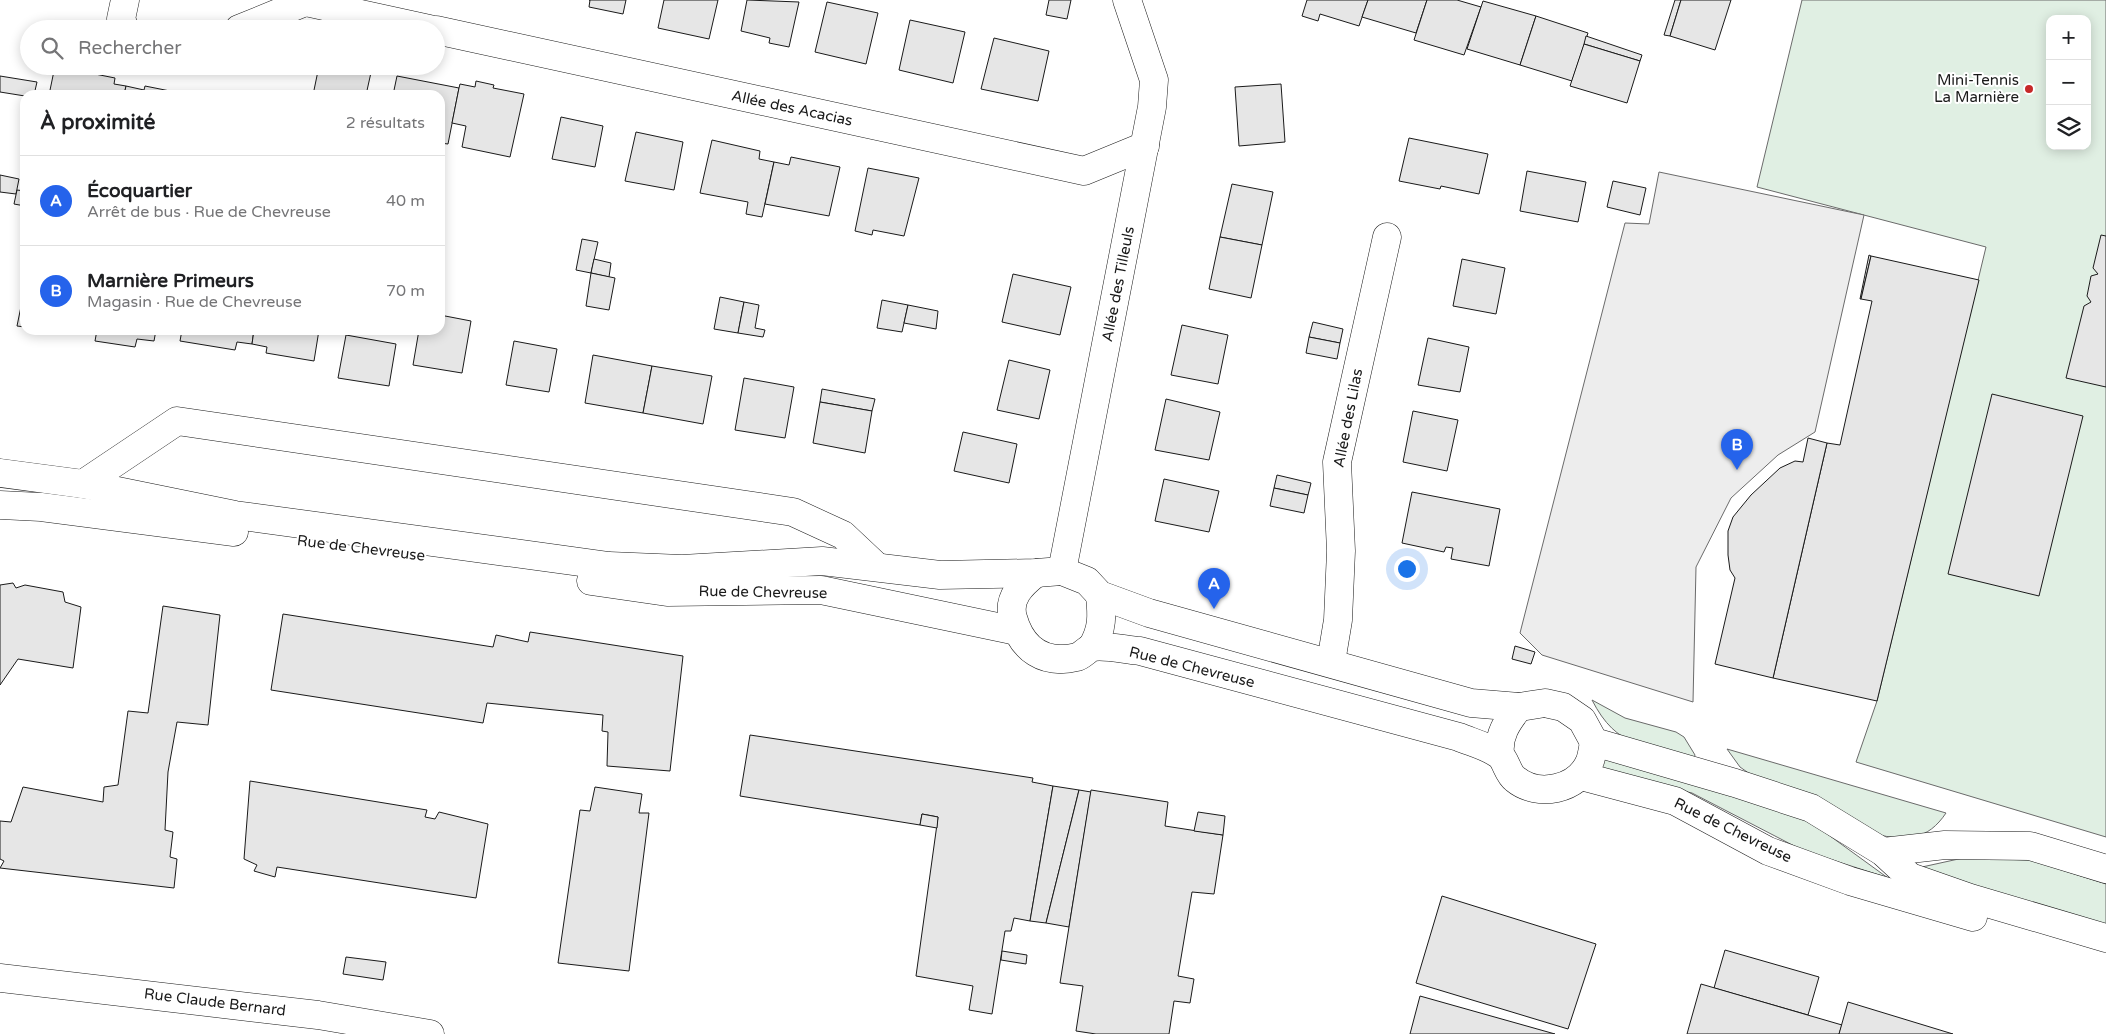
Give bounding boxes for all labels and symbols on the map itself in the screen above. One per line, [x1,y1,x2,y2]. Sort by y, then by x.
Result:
place label: Mini-Tennis La Marnière [1934,71,2019,106]
marker: Mini-Tennis La Marnière [2023,83,2035,95]
street label: Allée des Acacias [730,86,854,130]
street label: Allée des Tilleuls [1098,225,1138,343]
street label: Allée des Lilas [1330,367,1366,469]
pin: B [1721,429,1753,470]
street label: Rue de Chevreuse [296,531,426,565]
your location [1394,556,1420,582]
pin: A [1198,568,1230,609]
street label: Rue de Chevreuse [698,582,828,602]
street label: Rue de Chevreuse [1127,643,1257,691]
street label: Rue de Chevreuse [1671,794,1795,866]
street label: Rue Claude Bernard [143,984,287,1020]

